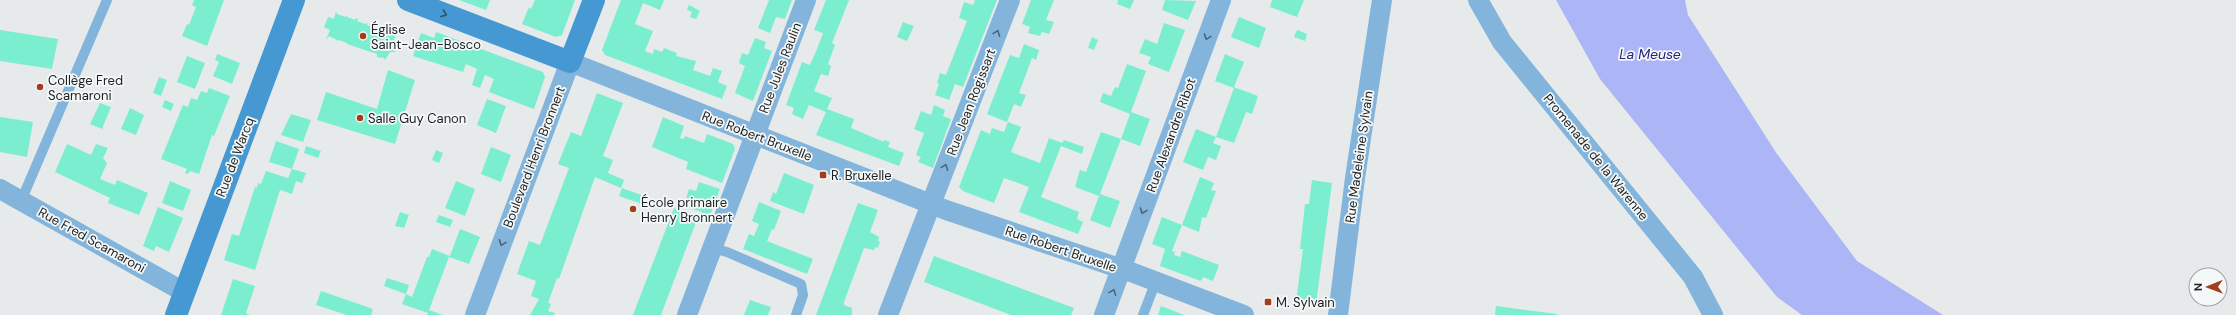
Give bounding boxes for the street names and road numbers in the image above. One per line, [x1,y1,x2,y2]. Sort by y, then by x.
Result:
street label: Rue Jules Raulin [755,20,805,116]
street label: Rue Jean Rogissart [943,46,999,158]
street label: Rue Alexandre Ribot [1142,75,1200,195]
street label: Boulevard Henri Bronnert [499,84,569,230]
street label: Rue Madeleine Sylvain [1341,90,1377,224]
street label: Promenade de la Warenne [1540,90,1652,224]
street label: Rue Robert Bruxelle [699,107,815,165]
street label: Rue de Warcq [212,115,258,199]
street label: Rue Fred Scamaroni [35,203,149,277]
street label: Rue Robert Bruxelle [1003,222,1119,276]

